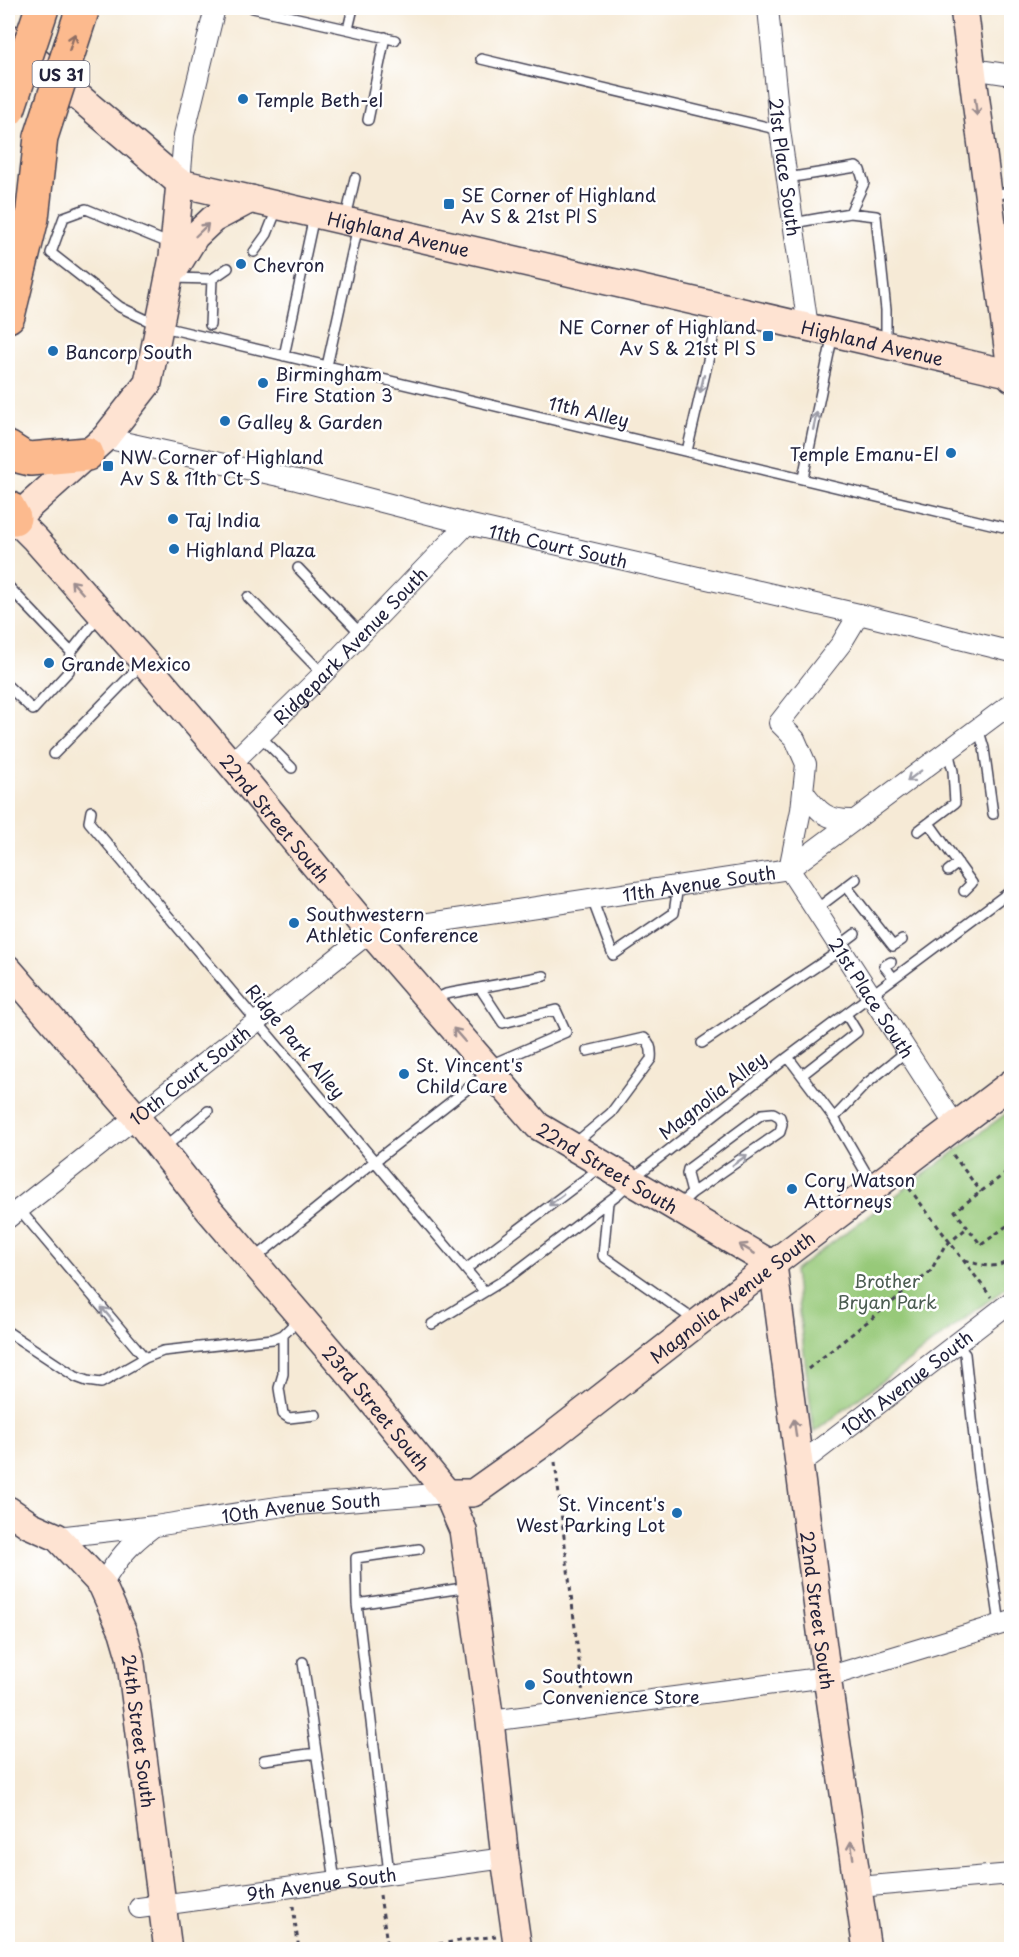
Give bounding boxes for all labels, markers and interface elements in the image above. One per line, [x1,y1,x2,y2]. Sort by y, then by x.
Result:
one-way arrow [67,33,78,52]
road number: US 31 [32,61,90,87]
place label: Temple Beth-el [255,86,383,113]
marker: Temple Beth-el [236,92,250,106]
street label: 21st Place South [763,97,808,238]
one-way arrow [971,97,982,117]
place label: SE Corner of Highland Av S & 21st Pl S [461,181,656,229]
marker: SE Corner of Highland Av S & 21st Pl S [442,197,456,211]
street label: Highland Avenue [325,204,473,263]
one-way arrow [194,222,209,237]
place label: Chevron [253,251,325,278]
marker: Chevron [234,257,248,271]
place label: NE Corner of Highland Av S & 21st Pl S [559,313,756,361]
street label: Highland Avenue [799,313,946,371]
marker: NE Corner of Highland Av S & 21st Pl S [761,329,775,343]
place label: Bancorp South [65,338,192,365]
marker: Bancorp South [46,344,60,358]
place label: Birmingham Fire Station 3 [275,360,393,408]
one-way arrow [696,374,707,393]
marker: Birmingham Fire Station 3 [256,376,270,390]
street label: 11th Alley [546,389,632,433]
place label: Galley & Garden [237,408,383,435]
one-way arrow [810,412,821,431]
marker: Galley & Garden [218,414,232,428]
place label: Temple Emanu-El [790,440,939,467]
place label: NW Corner of Highland Av S & 11th Ct S [120,443,324,491]
marker: Temple Emanu-El [944,446,958,460]
marker: NW Corner of Highland Av S & 11th Ct S [101,459,115,473]
place label: Taj India [185,506,261,533]
marker: Taj India [166,512,180,526]
street label: 11th Court South [486,516,631,574]
place label: Highland Plaza [186,536,316,563]
marker: Highland Plaza [167,542,181,556]
street label: Ridgepark Avenue South [266,560,433,730]
one-way arrow [70,580,84,595]
place label: Grande Mexico [61,650,191,677]
marker: Grande Mexico [42,656,56,670]
street label: 22nd Street South [214,748,337,888]
one-way arrow [906,769,922,782]
street label: 11th Avenue South [620,858,778,907]
place label: Southwestern Athletic Conference [306,900,479,948]
marker: Southwestern Athletic Conference [287,916,301,930]
street label: 21st Place South [823,932,921,1063]
street label: Ridge Park Alley [240,978,352,1104]
street label: 10th Court South [123,1018,256,1131]
one-way arrow [452,1028,466,1043]
street label: Magnolia Alley [653,1044,771,1146]
place label: St. Vincent's Child Care [416,1051,523,1099]
marker: St. Vincent's Child Care [397,1067,411,1081]
street label: 22nd Street South [532,1115,684,1220]
one-way arrow [731,1154,747,1166]
place label: Cory Watson Attorneys [804,1166,915,1214]
marker: Cory Watson Attorneys [785,1182,799,1196]
one-way arrow [549,1194,565,1207]
street label: Magnolia Avenue South [644,1224,820,1369]
one-way arrow [739,1243,756,1255]
park label: Brother Bryan Park [837,1267,937,1315]
one-way arrow [101,1306,114,1322]
street label: 10th Avenue South [835,1323,978,1442]
street label: 23rd Street South [317,1339,437,1476]
one-way arrow [790,1419,801,1438]
street label: 10th Avenue South [220,1485,381,1529]
place label: St. Vincent's West Parking Lot [516,1490,665,1538]
marker: St. Vincent's West Parking Lot [670,1506,684,1520]
street label: 22nd Street South [794,1529,842,1691]
street label: 24th Street South [116,1653,163,1809]
place label: Southtown Convenience Store [542,1662,699,1710]
marker: Southtown Convenience Store [523,1678,537,1692]
one-way arrow [847,1841,858,1860]
street label: 9th Avenue South [245,1860,398,1907]

